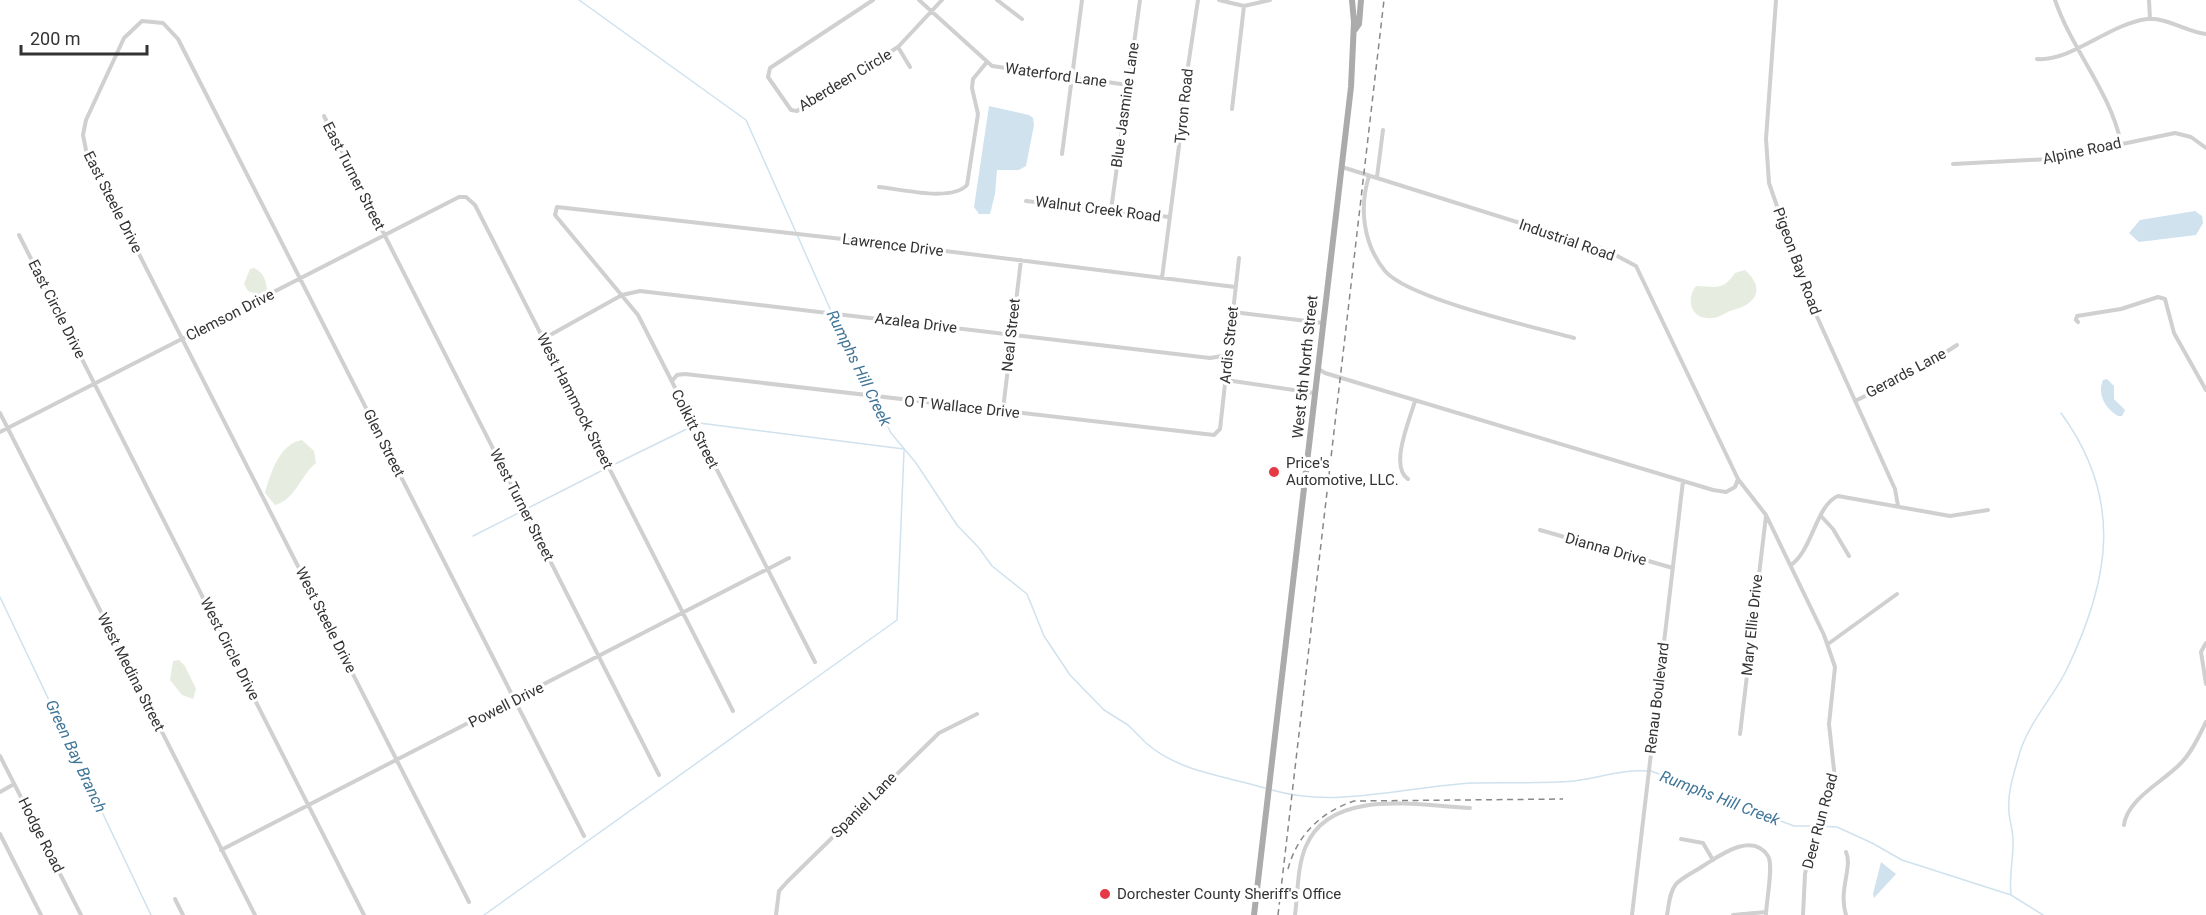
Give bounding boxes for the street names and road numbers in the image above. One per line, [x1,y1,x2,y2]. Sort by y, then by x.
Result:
street label: Blue Jasmine Lane [1107,41,1143,169]
street label: Aberdeen Circle [795,45,895,115]
street label: Waterford Lane [1004,59,1108,91]
street label: Tyron Road [1171,68,1197,144]
street label: East Turner Street [319,119,389,233]
street label: Alpine Road [2041,134,2123,168]
street label: East Steele Drive [80,148,146,256]
street label: Walnut Creek Road [1034,192,1162,226]
street label: Pigeon Bay Road [1769,205,1825,317]
street label: Industrial Road [1517,215,1617,265]
street label: Lawrence Drive [841,230,945,260]
street label: East Circle Drive [24,257,90,361]
street label: Clemson Drive [183,285,277,345]
street label: West 5th North Street [1289,294,1321,439]
street label: Neal Street [998,297,1024,373]
street label: Ardis Street [1216,305,1242,385]
street label: Azalea Drive [874,309,958,337]
street label: West Hammock Street [533,330,617,472]
street label: Gerards Lane [1863,344,1949,402]
street label: Colkitt Street [667,386,723,472]
street label: O T Wallace Drive [903,392,1021,422]
street label: Glen Street [359,406,409,480]
street label: West Turner Street [486,446,558,564]
street label: Dianna Drive [1563,529,1649,569]
street label: West Steele Drive [292,564,360,676]
street label: Mary Ellie Drive [1738,573,1766,677]
street label: West Circle Drive [196,595,264,703]
street label: West Medina Street [93,610,169,734]
street label: Renau Boulevard [1641,641,1673,755]
street label: Powell Drive [465,678,547,732]
street label: Spaniel Lane [828,768,901,841]
street label: Deer Run Road [1799,771,1841,871]
street label: Hodge Road [14,794,68,876]

